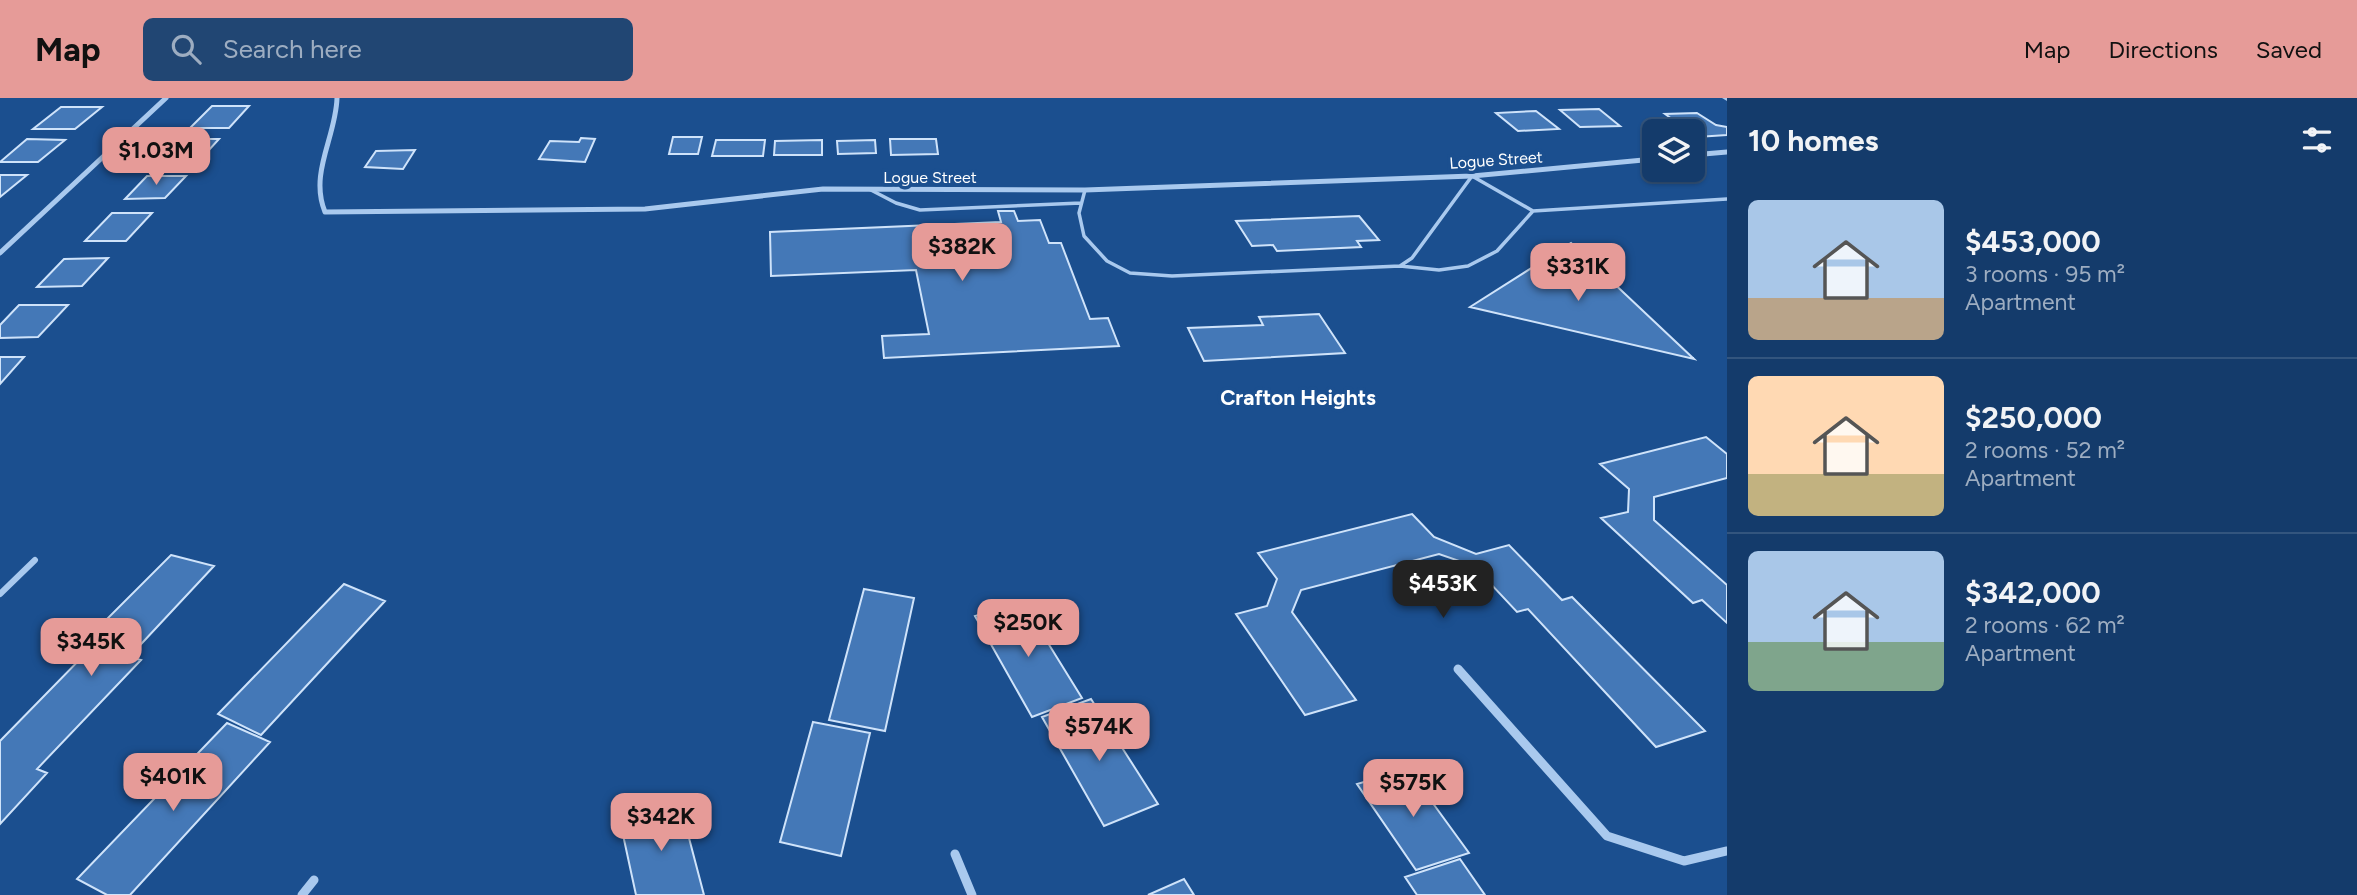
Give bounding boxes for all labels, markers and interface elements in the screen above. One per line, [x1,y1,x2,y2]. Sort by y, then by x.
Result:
search box [143,18,633,81]
text: Map [35,30,101,69]
icon: search [167,30,205,68]
text: Search here [223,33,362,65]
text: Map [2024,35,2070,64]
text: Directions [2108,35,2218,64]
text: Saved [2256,35,2322,64]
map controls [1642,119,1705,182]
button: layers [1642,119,1705,182]
icon: filters [2298,121,2336,159]
text: 10 homes [1748,122,1879,159]
pin: $1.03M [99,127,213,187]
text: $1.03M [118,136,194,164]
street label: Logue Street [1449,147,1543,173]
street label: Logue Street [883,168,977,187]
pin: $382K [913,223,1011,283]
text: $453,000 [1965,223,2101,260]
icon: home [1804,228,1888,312]
text: $382K [928,232,996,260]
pin: $331K [1529,244,1627,303]
text: $331K [1546,252,1610,280]
text: 3 rooms · 95 m² [1965,260,2125,288]
text: Apartment [1965,288,2076,316]
district label: Crafton Heights [1220,385,1376,410]
text: $250,000 [1965,399,2102,436]
icon: home [1804,404,1888,488]
text: 2 rooms · 52 m² [1965,436,2125,464]
text: Apartment [1965,464,2076,492]
pin: $453K [1394,560,1492,620]
text: $453K [1409,569,1477,597]
text: $342,000 [1965,574,2101,611]
icon: home [1804,579,1888,663]
pin: $250K [979,600,1077,659]
text: $250K [993,608,1063,636]
text: 2 rooms · 62 m² [1965,611,2125,639]
pin: $345K [42,618,140,678]
text: $345K [57,627,125,655]
text: Apartment [1965,639,2076,667]
pin: $574K [1050,704,1148,763]
text: $574K [1065,712,1133,740]
pin: $401K [124,754,222,813]
pin: $575K [1364,760,1462,819]
text: $401K [139,762,207,790]
text: $575K [1379,768,1447,796]
pin: $342K [612,794,710,853]
text: $342K [627,802,695,830]

